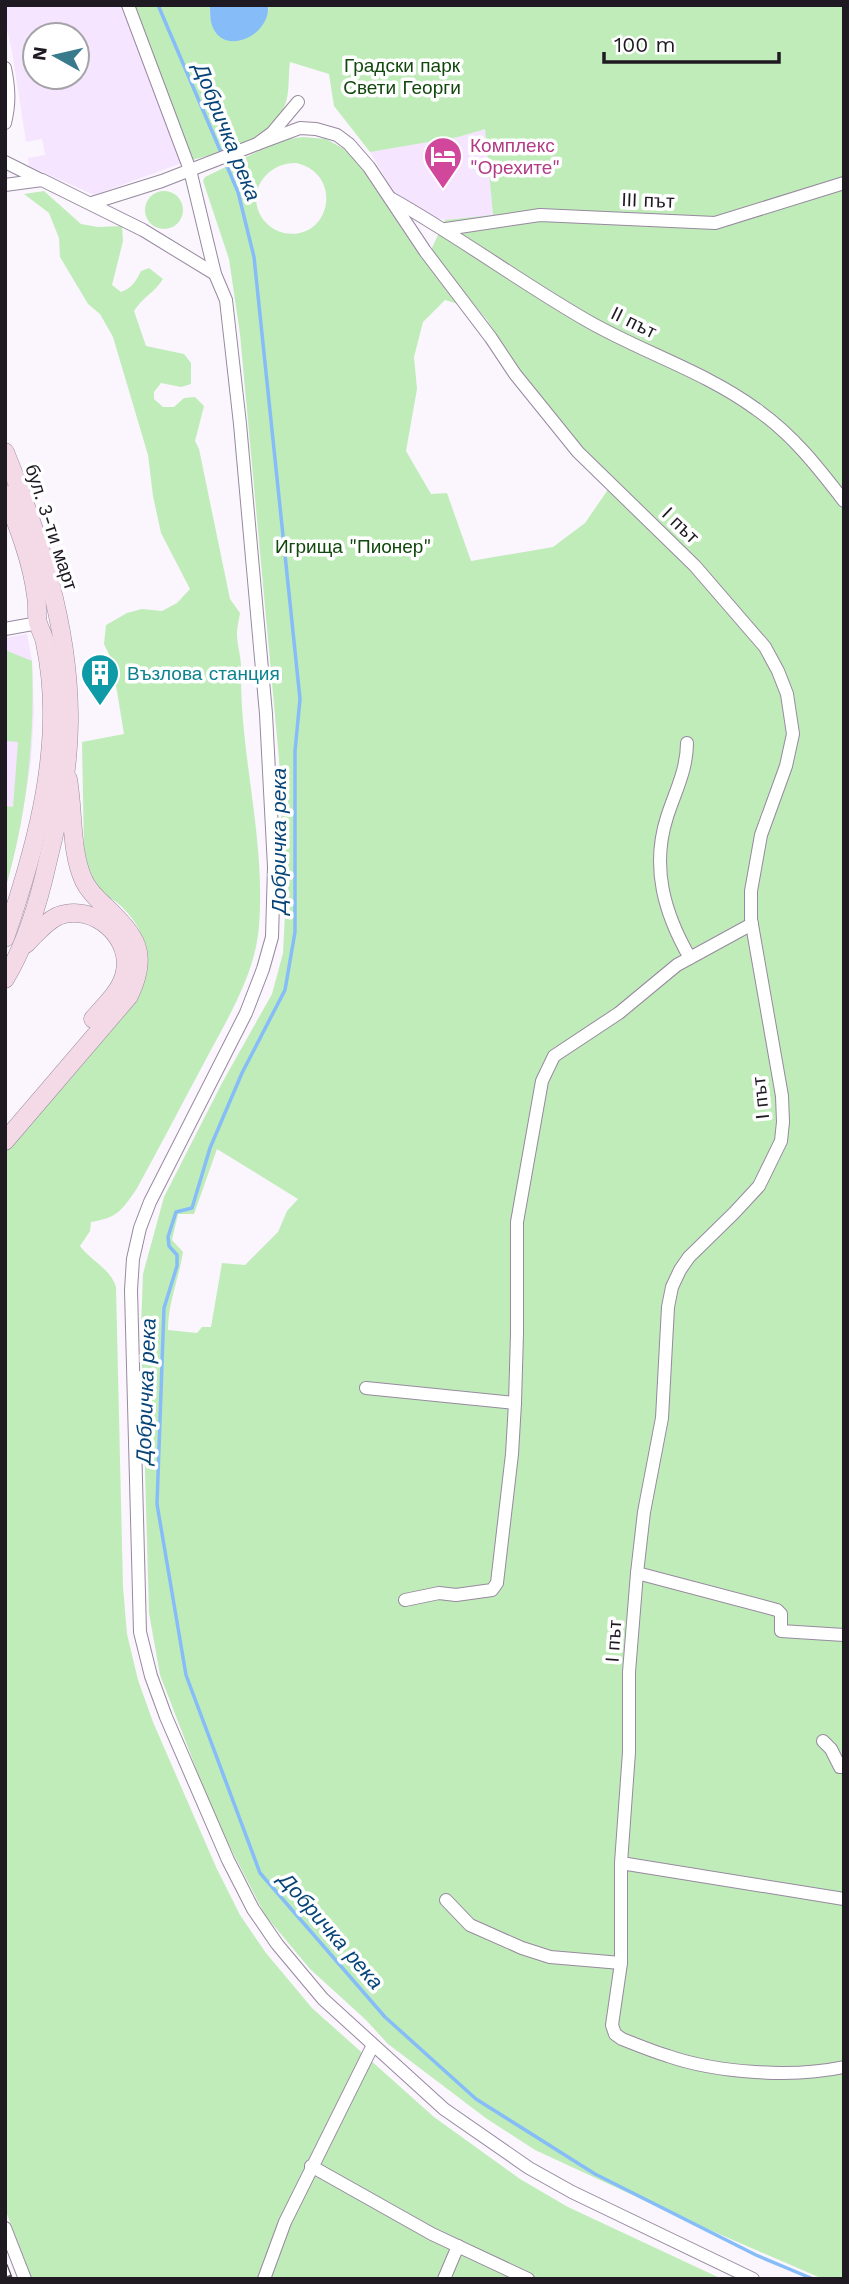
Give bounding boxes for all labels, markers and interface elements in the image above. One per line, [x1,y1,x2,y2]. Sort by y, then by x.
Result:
north arrow [21,21,91,91]
scale bar [604,21,779,65]
text: 100 m [614,32,676,57]
text: N [27,45,52,62]
park label: Градски парк Свети Георги [343,54,461,99]
water label: Добричка река [188,58,266,204]
place label: Комплекс "Орехите" [470,134,560,179]
hotel icon: Комплекс "Орехите" [422,135,464,190]
street label: ІІІ път [621,188,675,213]
street label: ІІ път [607,302,661,343]
street label: бул. 3-ти март [20,461,83,593]
street label: І път [657,502,704,549]
park label: Игрища "Пионер" [275,535,431,558]
building icon: Възлова станция [79,652,121,707]
place label: Възлова станция [127,662,280,685]
water label: Добричка река [266,768,291,916]
street label: І път [747,1075,774,1120]
water label: Добричка река [130,1318,161,1466]
street label: І път [601,1619,626,1663]
water label: Добричка река [273,1866,389,1994]

